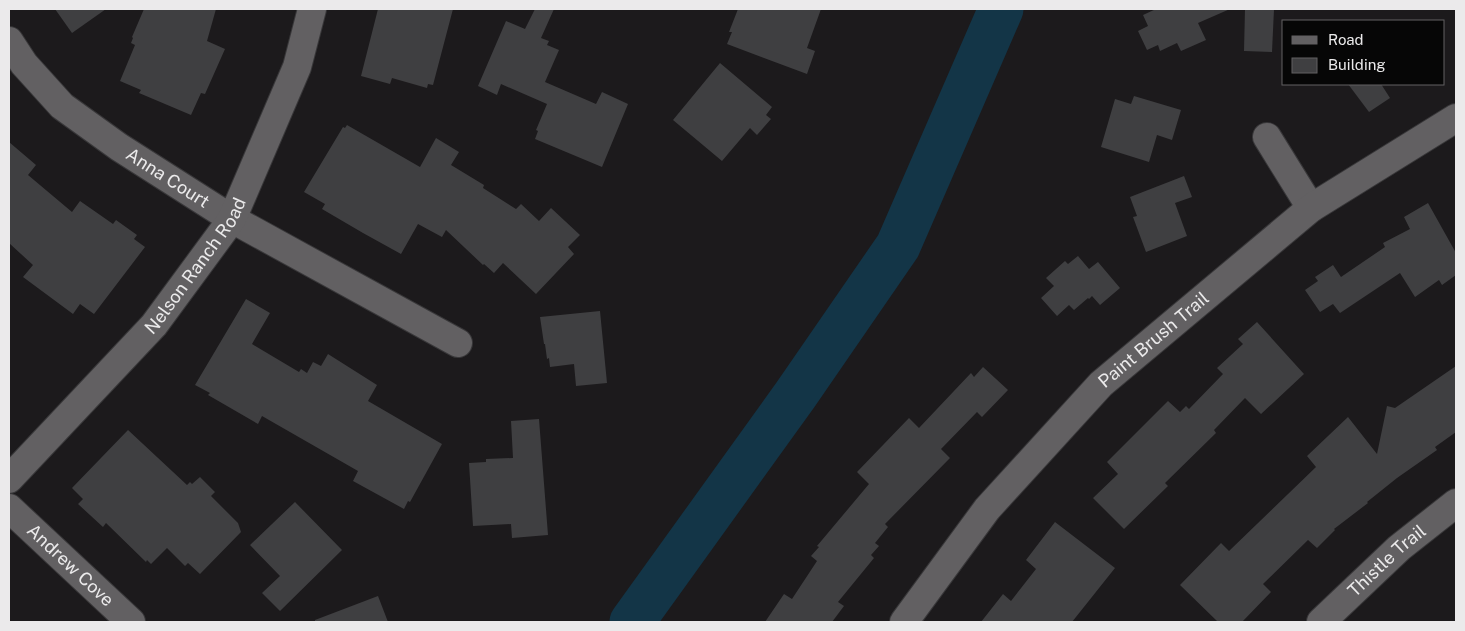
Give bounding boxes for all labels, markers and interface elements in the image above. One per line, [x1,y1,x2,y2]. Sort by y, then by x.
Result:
legend [1282,20,1445,85]
text: Road [1328,31,1364,48]
text: Building [1328,56,1386,73]
street label: Anna Court [122,143,214,212]
street label: Nelson Ranch Road [140,194,250,338]
street label: Paint Brush Trail [1094,287,1213,392]
street label: Andrew Cove [23,519,118,611]
street label: Thistle Trail [1343,520,1430,601]

